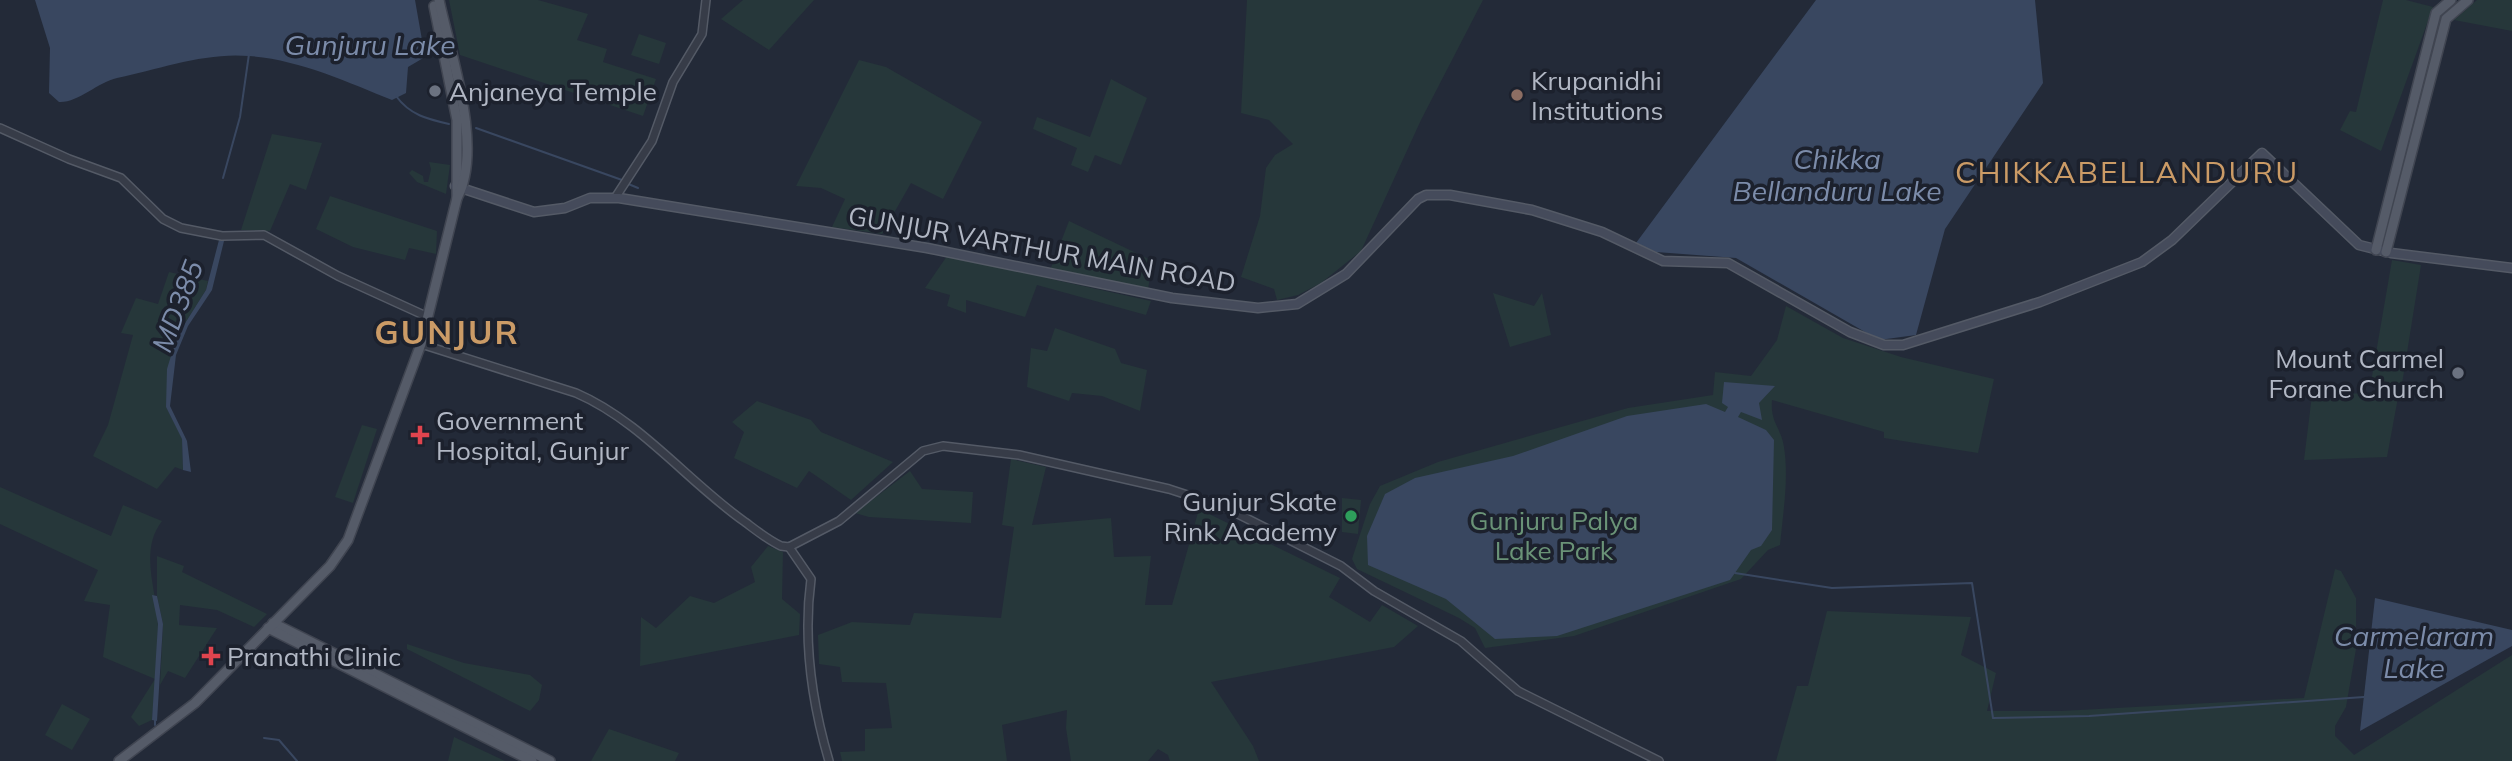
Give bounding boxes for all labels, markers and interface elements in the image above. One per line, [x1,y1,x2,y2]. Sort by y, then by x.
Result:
water label: Gunjuru Lake [285,27,455,62]
place label: Krupanidhi Institutions [1531,64,1663,127]
place label: Anjaneya Temple [449,75,657,108]
marker: Anjaneya Temple [427,83,443,99]
marker: Krupanidhi Institutions [1509,87,1525,103]
water label: Chikka Bellanduru Lake [1733,141,1941,208]
district label: CHIKKABELLANDURU [1955,153,2299,191]
street label: GUNJUR VARTHUR MAIN ROAD [846,199,1238,299]
water label: MD385 [144,255,210,357]
district label: GUNJUR [374,311,520,352]
place label: Mount Carmel Forane Church [2269,342,2444,405]
marker: Mount Carmel Forane Church [2450,365,2466,381]
place label: Government Hospital, Gunjur [436,404,629,467]
marker: Government Hospital, Gunjur [410,425,430,445]
place label: Gunjur Skate Rink Academy [1164,485,1337,548]
park label: Gunjuru Palya Lake Park [1470,504,1638,567]
marker: Gunjur Skate Rink Academy [1343,508,1359,524]
water label: Carmelaram Lake [2334,618,2494,685]
place label: Pranathi Clinic [227,640,401,673]
marker: Pranathi Clinic [201,646,221,666]

